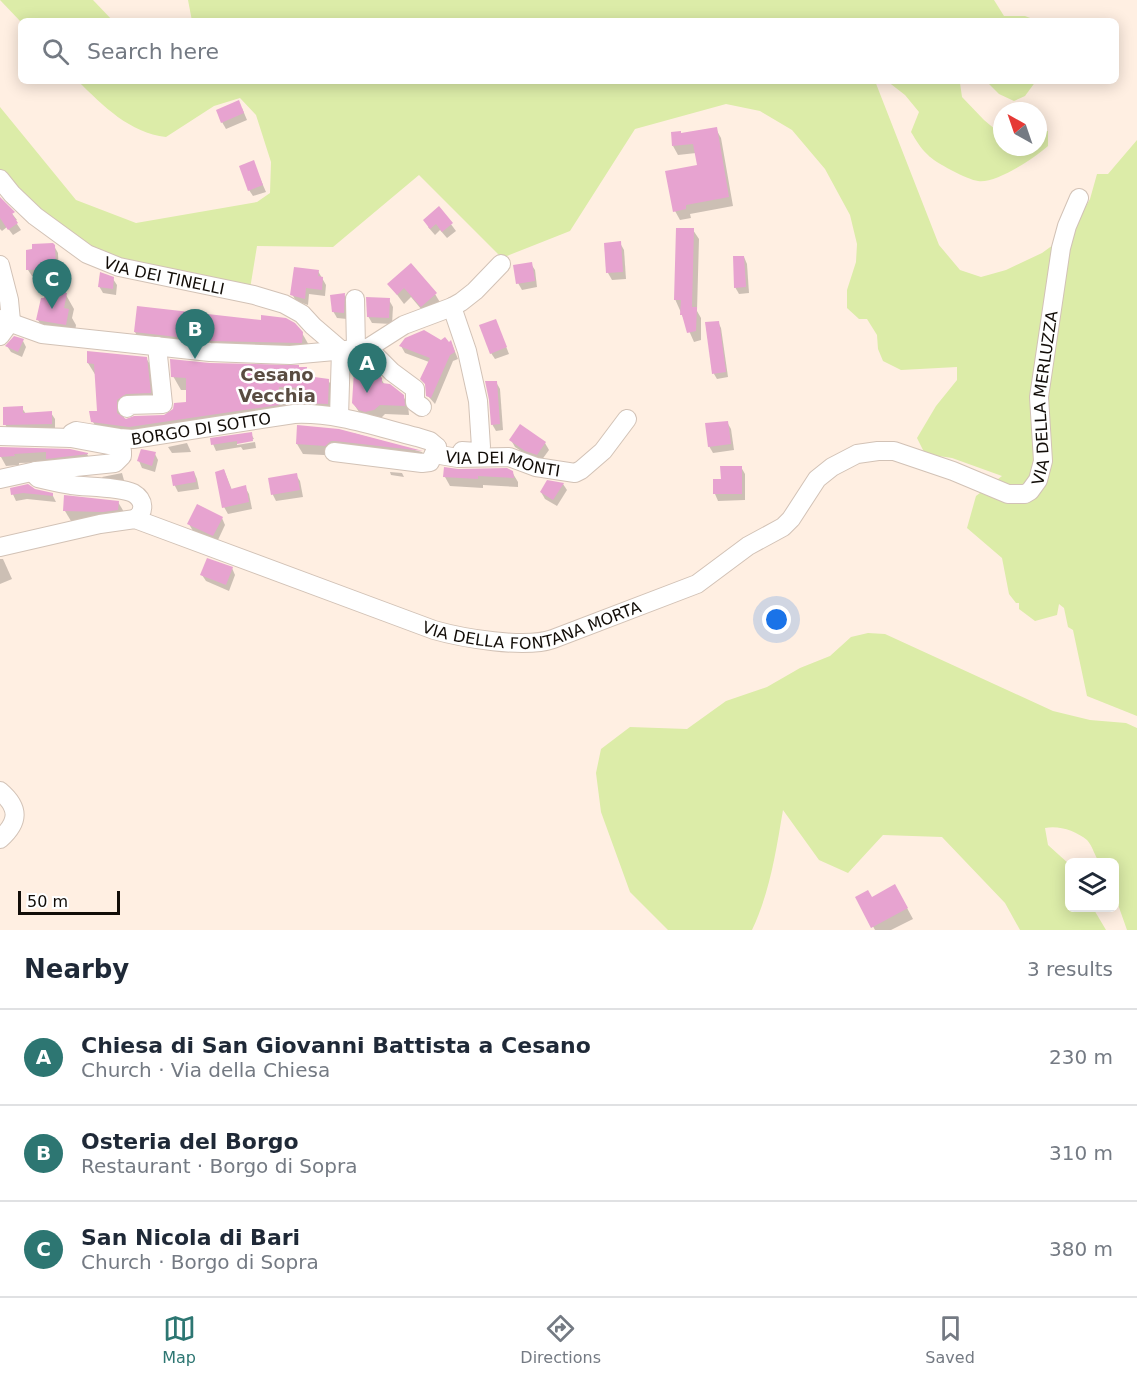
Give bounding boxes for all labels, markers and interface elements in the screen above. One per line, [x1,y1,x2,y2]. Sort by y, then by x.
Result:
search box [18,18,1119,84]
icon: search [39,35,72,68]
text: Search here [87,39,219,64]
north arrow [993,102,1047,156]
street label: VIA DEI TINELLI [101,252,226,298]
pin: C [32,260,72,309]
street label: VIA DELLA MERLUZZA [1028,309,1061,487]
pin: B [176,310,214,359]
pin: A [348,344,386,393]
district label: Cesano Vecchia [238,364,316,406]
street label: BORGO DI SOTTO [130,408,272,449]
street label: VIA DEI MONTI [444,447,561,480]
street label: VIA DELLA FONTANA MORTA [420,597,644,653]
your location [762,605,791,634]
map controls [1065,858,1119,912]
button: layers [1065,858,1119,912]
scale bar [18,888,120,916]
text: 50 m [27,892,68,911]
text: Nearby [24,954,129,984]
text: 3 results [1027,957,1113,981]
text: Chiesa di San Giovanni Battista a Cesano [81,1033,591,1058]
text: A [36,1045,51,1069]
text: 230 m [1049,1045,1113,1069]
text: Church · Via della Chiesa [81,1058,330,1082]
text: Osteria del Borgo [81,1129,299,1154]
text: B [36,1141,51,1165]
text: 310 m [1049,1141,1113,1165]
text: Restaurant · Borgo di Sopra [81,1154,357,1178]
text: San Nicola di Bari [81,1225,300,1250]
text: C [36,1237,51,1261]
text: 380 m [1049,1237,1113,1261]
text: Church · Borgo di Sopra [81,1250,319,1274]
tab: Map [162,1312,196,1367]
tab: Directions [520,1312,601,1367]
tab: Saved [925,1312,975,1367]

